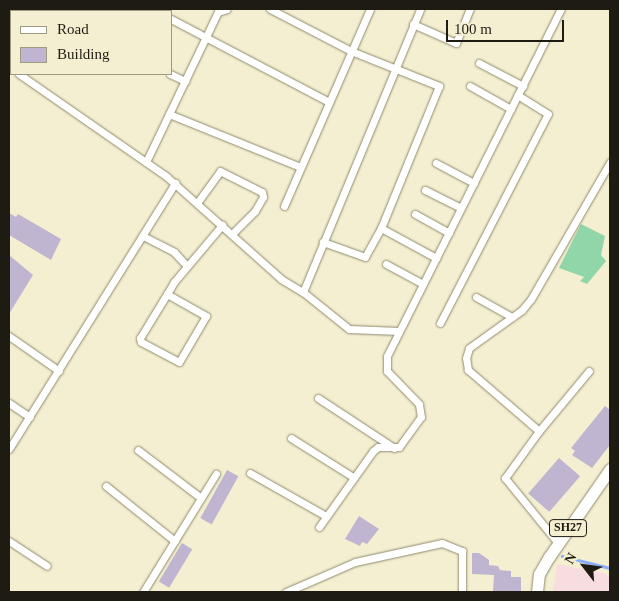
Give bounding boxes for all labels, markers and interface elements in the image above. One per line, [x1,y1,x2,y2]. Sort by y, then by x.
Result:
legend [10,10,172,75]
scale bar [449,10,566,42]
text: Road [57,21,89,37]
text: 100 m [454,21,492,37]
text: Building [57,46,110,62]
road number: SH27 [548,518,588,538]
north arrow [559,541,609,591]
text: N [562,550,580,566]

